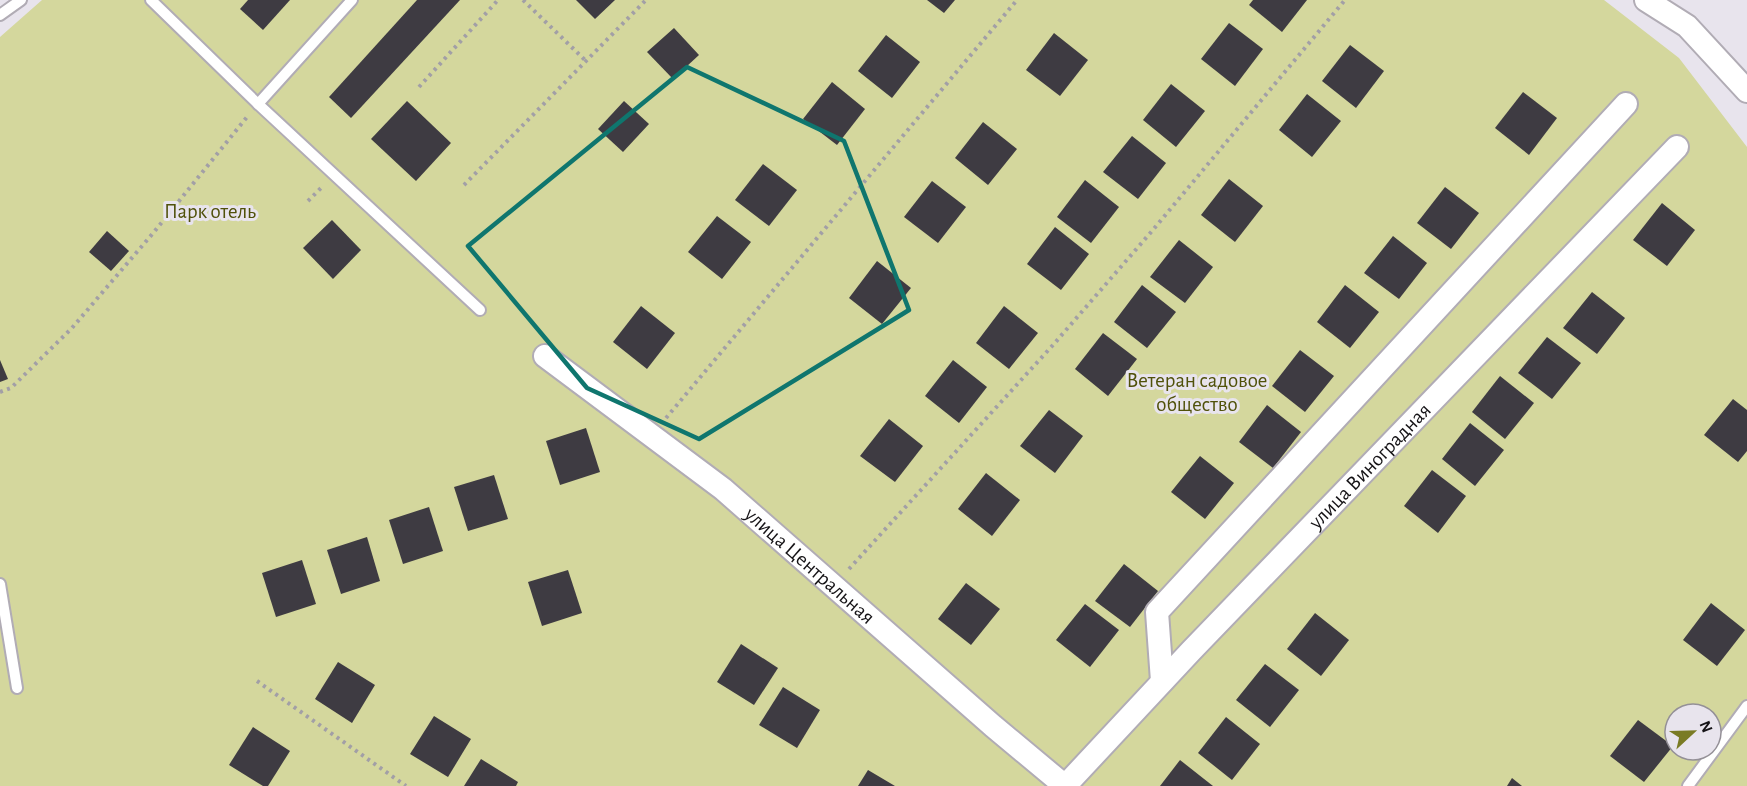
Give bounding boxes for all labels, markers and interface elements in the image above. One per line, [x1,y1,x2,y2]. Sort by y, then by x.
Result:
park label: Парк отель [164,201,256,222]
park label: Ветеран садовое общество [1127,370,1268,415]
street label: улица Виноградная [1304,399,1435,534]
street label: улица Центральная [740,503,879,628]
north arrow [1663,702,1723,762]
text: N [1696,719,1715,735]

